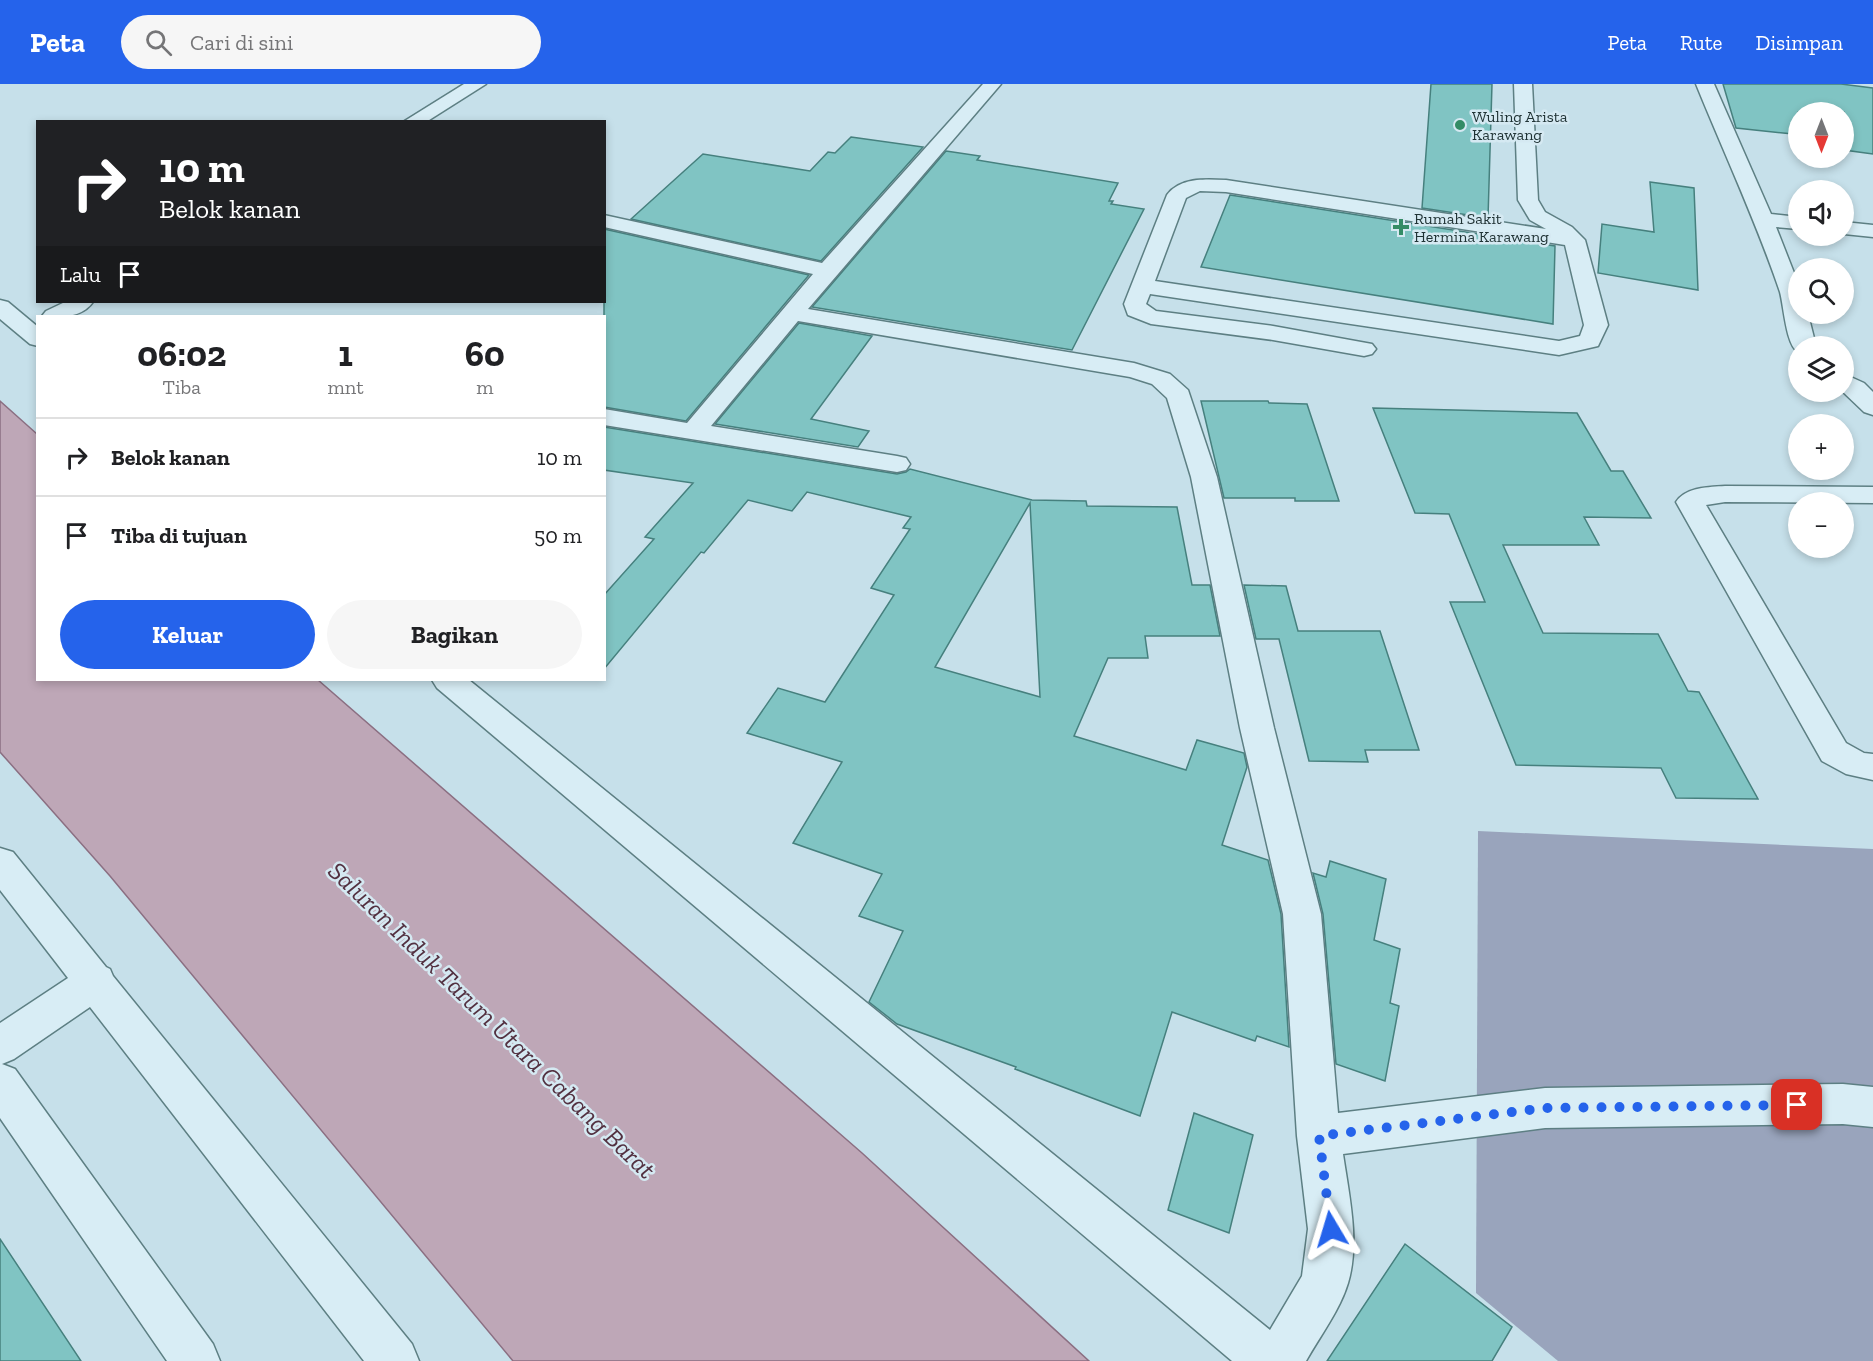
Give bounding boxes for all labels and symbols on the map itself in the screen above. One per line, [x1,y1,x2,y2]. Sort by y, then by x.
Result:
north arrow [1788,102,1854,168]
place label: Wuling Arista Karawang [1472,107,1568,144]
marker: Wuling Arista Karawang [1453,118,1467,132]
place label: Rumah Sakit Hermina Karawang [1414,209,1549,246]
marker: Rumah Sakit Hermina Karawang [1392,218,1410,236]
water label: Saluran Induk Tarum Utara Cabang Barat [322,855,662,1185]
pin [1771,1079,1822,1130]
position arrow [1299,1197,1363,1261]

